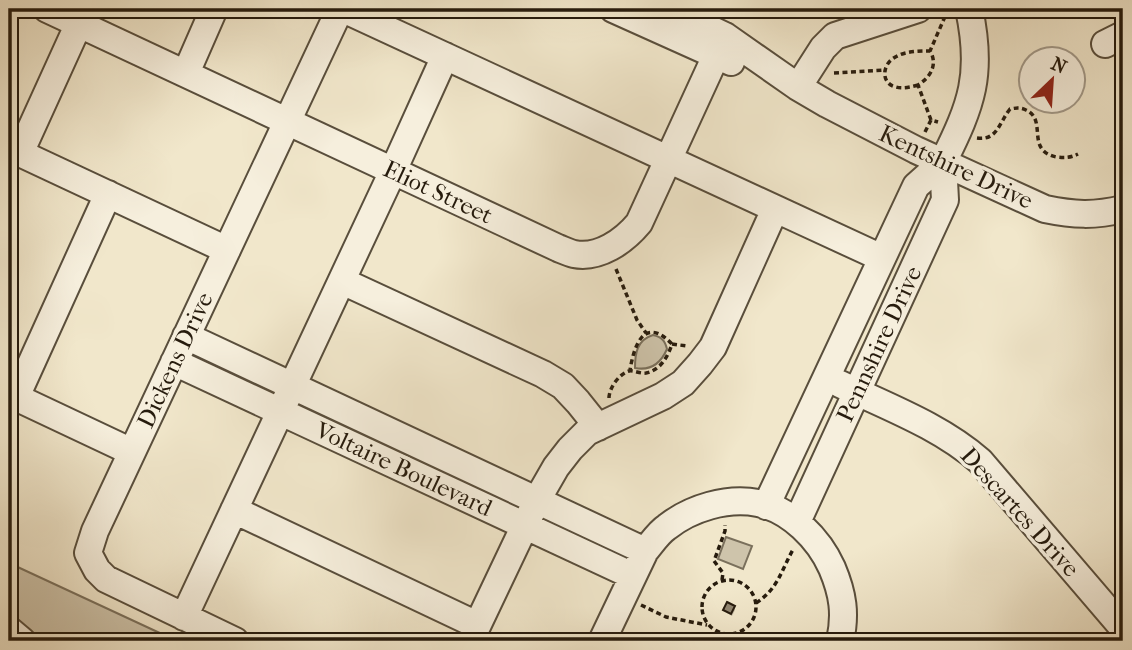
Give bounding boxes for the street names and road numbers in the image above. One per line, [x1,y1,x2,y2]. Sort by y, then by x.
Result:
street label: Kentshire Drive [875,119,1037,215]
street label: Eliot Street [379,155,497,230]
street label: Pennshire Drive [831,262,927,426]
street label: Dickens Drive [131,288,219,432]
street label: Voltaire Boulevard [310,415,498,523]
street label: Descartes Drive [955,442,1085,582]

